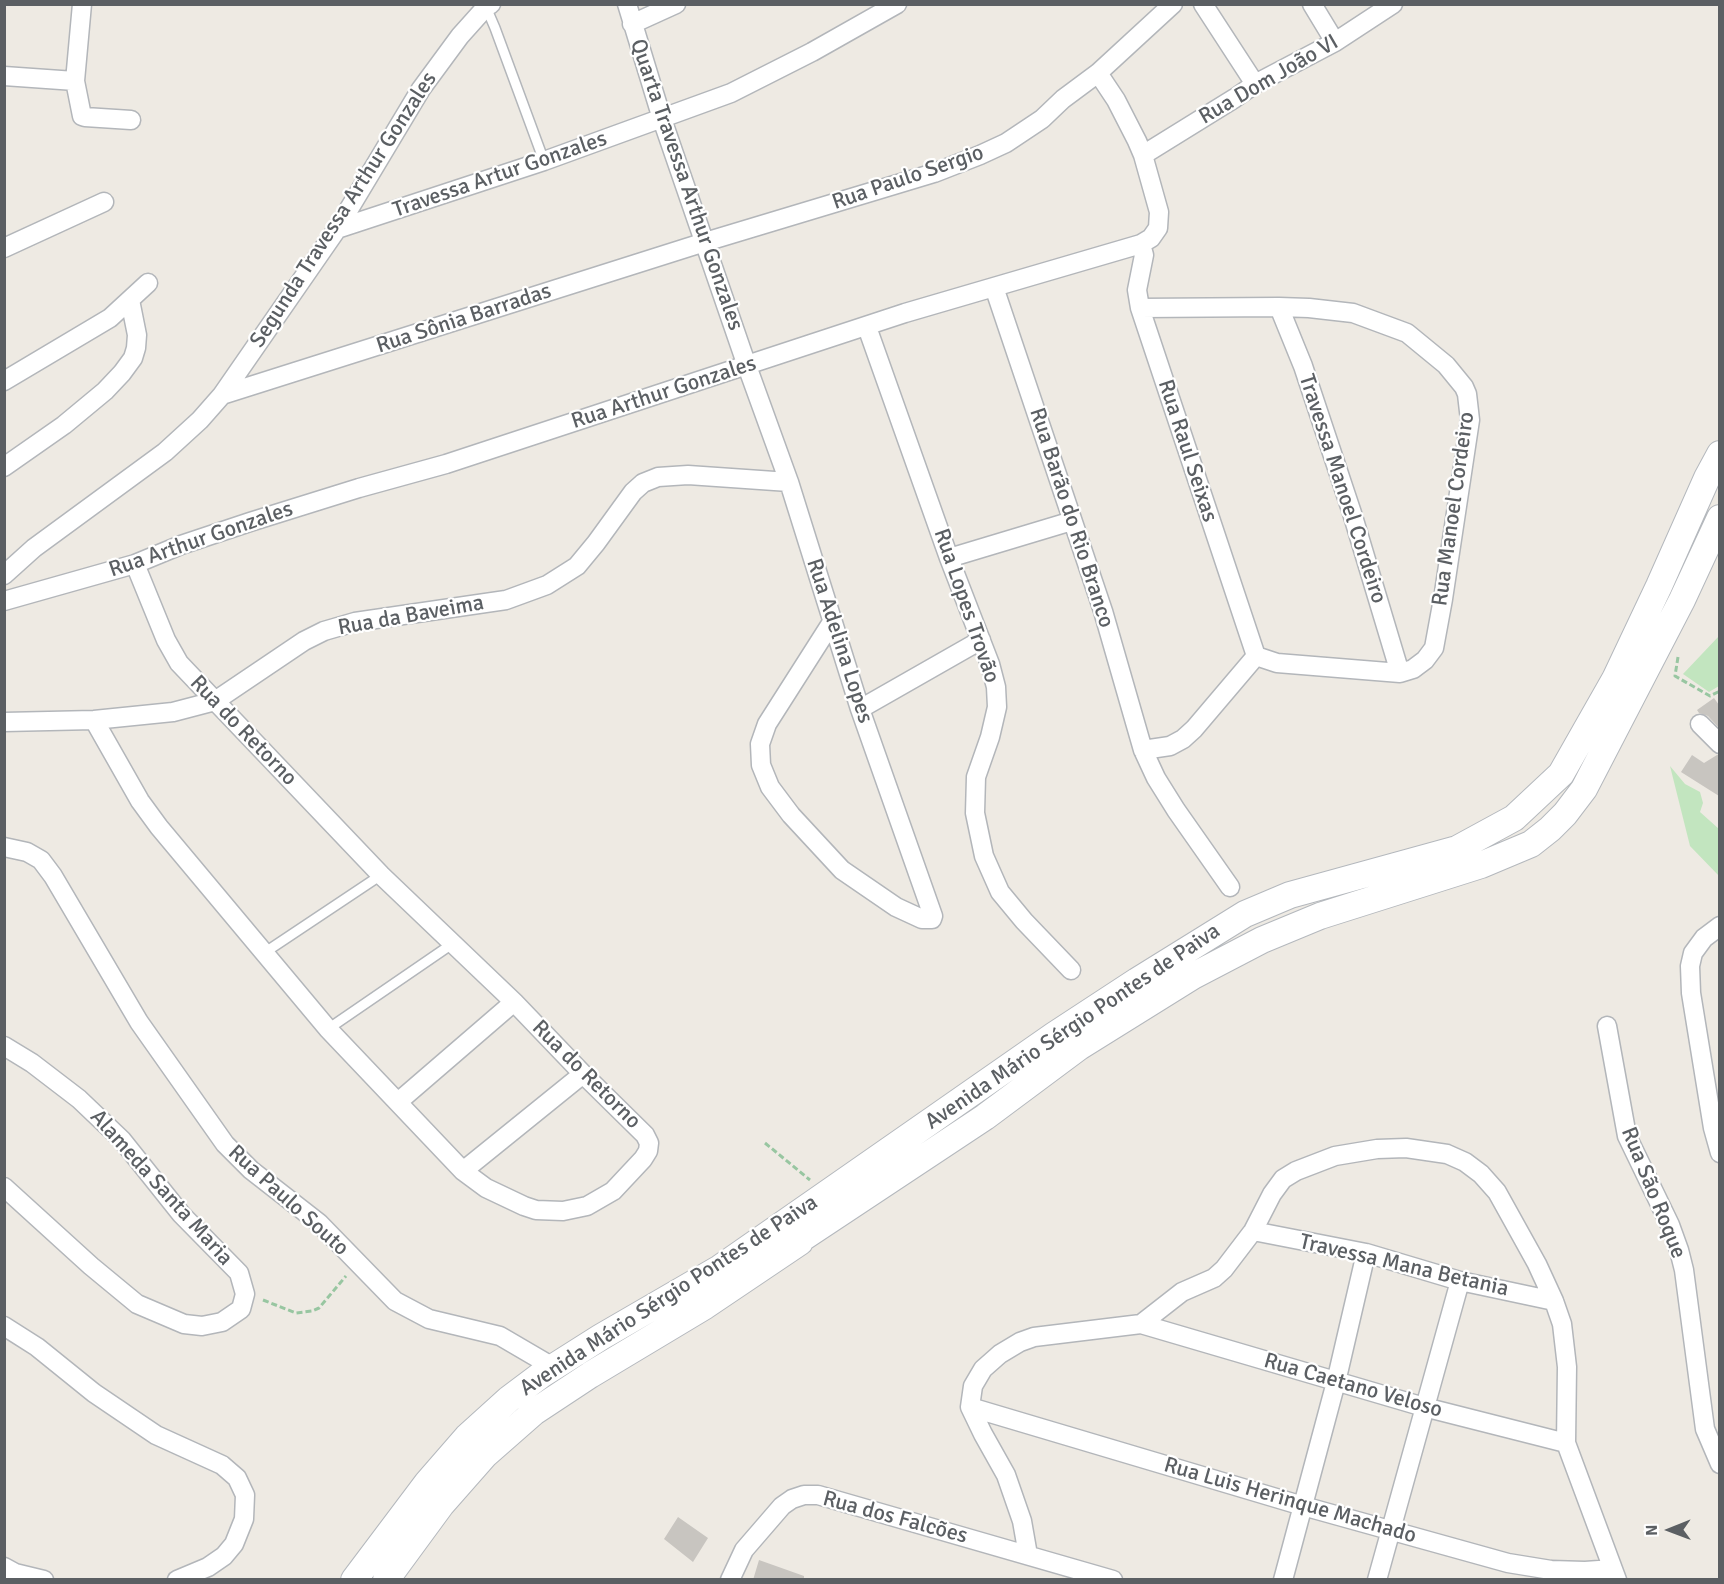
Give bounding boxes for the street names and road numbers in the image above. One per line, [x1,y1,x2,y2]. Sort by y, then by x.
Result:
street label: Rua Dom João VI [1195,29,1343,131]
street label: Quarta Travessa Arthur Gonzales [624,36,748,334]
street label: Segunda Travessa Arthur Gonzales [245,67,443,353]
street label: Travessa Artur Gonzales [390,126,610,224]
street label: Rua Paulo Sergio [829,140,987,216]
street label: Rua Sônia Barradas [373,278,555,360]
street label: Rua Arthur Gonzales [568,351,760,435]
street label: Travessa Manoel Cordeiro [1292,371,1392,607]
street label: Rua Raul Seixas [1152,376,1222,526]
street label: Rua Barão do Rio Branco [1023,405,1119,631]
street label: Rua Manoel Cordeiro [1427,410,1481,608]
street label: Rua Arthur Gonzales [106,496,296,584]
street label: Rua Lopes Trovão [927,525,1005,687]
street label: Rua Adelina Lopes [800,555,878,727]
street label: Rua da Baveima [336,590,486,642]
street label: Rua do Retorno [184,670,302,792]
street label: Avenida Mário Sérgio Pontes de Paiva [921,918,1225,1136]
street label: Rua do Retorno [526,1015,646,1135]
street label: Alameda Santa Maria [84,1105,238,1271]
street label: Rua São Roque [1615,1123,1691,1263]
street label: Rua Paulo Souto [222,1140,354,1262]
street label: Avenida Mário Sérgio Pontes de Paiva [515,1190,823,1402]
street label: Travessa Mana Betania [1297,1229,1511,1303]
street label: Rua Caetano Veloso [1261,1348,1445,1424]
street label: Rua Luis Herinque Machado [1161,1452,1419,1550]
street label: Rua dos Falcões [820,1486,970,1550]

